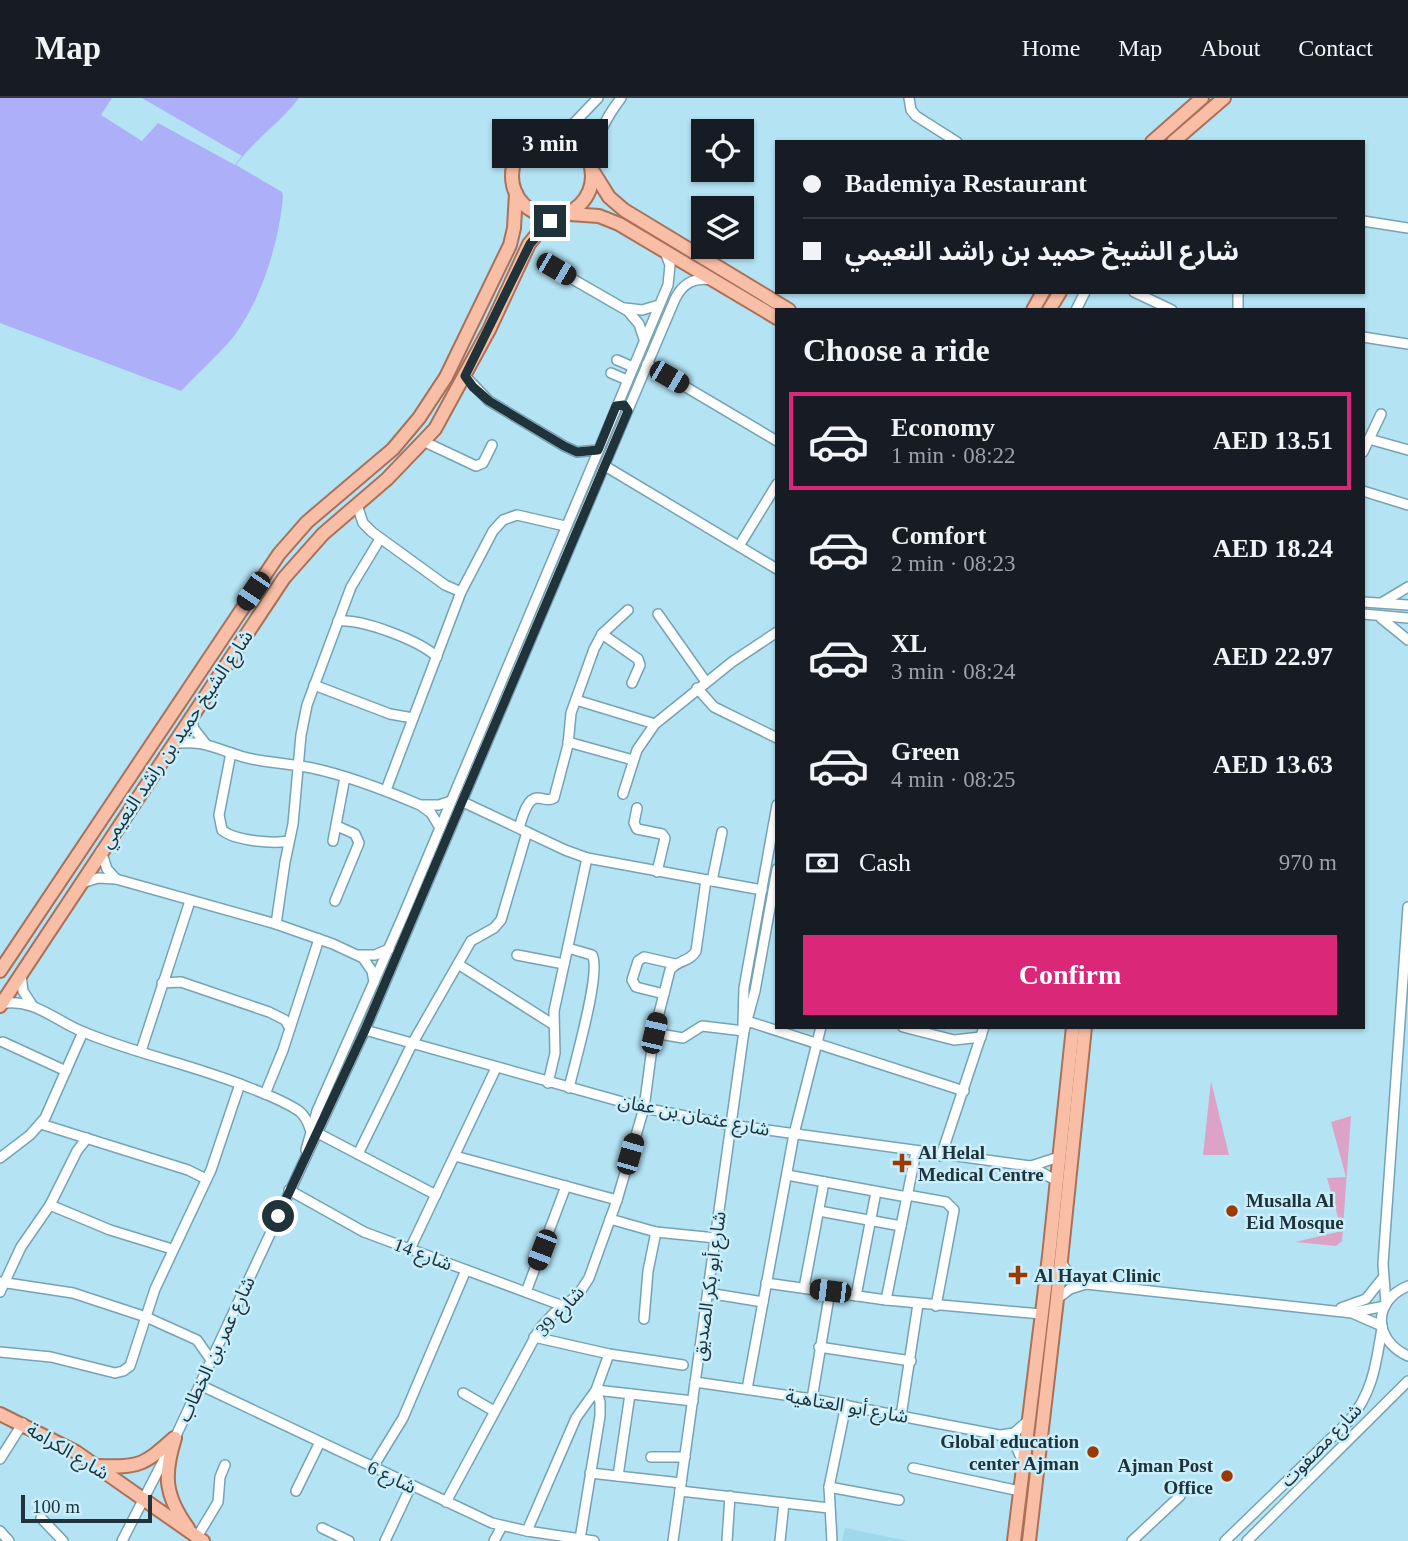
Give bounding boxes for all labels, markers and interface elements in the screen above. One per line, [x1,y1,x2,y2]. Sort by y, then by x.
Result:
text: Map [35,30,101,66]
text: Home [1022,35,1080,61]
text: Map [1118,35,1162,61]
text: About [1200,35,1260,61]
text: Contact [1298,35,1373,61]
map controls [691,119,754,259]
button: locate [691,119,754,182]
callout: 3 min [492,120,608,169]
text: 3 min [522,131,578,156]
text: Bademiya Restaurant [845,169,1087,198]
button: layers [691,196,754,259]
route end [534,205,566,237]
text: شارع الشيخ حميد بن راشد النعيمي [845,237,1239,266]
car [533,249,580,289]
text: Choose a ride [803,332,990,368]
car [646,357,693,397]
icon: car [807,410,870,473]
text: Economy [891,413,995,442]
text: AED 13.51 [1213,426,1333,455]
text: 1 min · 08:22 [891,443,1016,468]
icon: car [807,518,870,581]
text: Comfort [891,521,986,550]
text: AED 18.24 [1213,534,1333,563]
text: 2 min · 08:23 [891,551,1016,576]
car [233,568,274,614]
street label: شارع الشيخ حميد بن راشد النعيمي [95,626,261,854]
icon: car [807,626,870,689]
text: XL [891,629,927,658]
text: AED 22.97 [1213,642,1333,671]
text: 3 min · 08:24 [891,659,1016,684]
icon: car [807,734,870,797]
text: Green [891,737,960,766]
text: AED 13.63 [1213,750,1333,779]
text: 4 min · 08:25 [891,767,1016,792]
icon: cash [803,844,841,882]
text: Cash [859,848,911,877]
text: 970 m [1279,850,1337,875]
button: Confirm [803,935,1337,1015]
car [640,1010,669,1056]
street label: شارع عثمان بن عفان [616,1090,772,1143]
car [615,1131,646,1177]
place label: Al Helal Medical Centre [918,1142,1044,1185]
marker: Al Helal Medical Centre [892,1153,912,1173]
place label: Musalla Al Eid Mosque [1246,1190,1344,1233]
route start [262,1200,294,1232]
marker: Musalla Al Eid Mosque [1224,1203,1240,1219]
street label: شارع أبو بكر الصديق [688,1210,733,1363]
car [525,1227,560,1273]
street label: شارع 14 [390,1233,455,1277]
marker: Al Hayat Clinic [1008,1265,1028,1285]
place label: Al Hayat Clinic [1034,1265,1161,1286]
street label: شارع عمر بن الخطاب [173,1273,262,1426]
car [808,1278,853,1304]
street label: شارع 39 [532,1282,591,1342]
street label: شارع أبو العتاهية [783,1384,910,1430]
street label: شارع مصفوت [1276,1399,1368,1493]
street label: شارع الكرامة [22,1418,113,1486]
place label: Global education center Ajman [940,1431,1079,1474]
marker: Global education center Ajman [1085,1444,1101,1460]
place label: Ajman Post Office [1117,1455,1214,1498]
street label: شارع 6 [363,1456,420,1500]
marker: Ajman Post Office [1219,1468,1235,1484]
scale bar [21,1492,152,1524]
text: 100 m [32,1496,80,1517]

